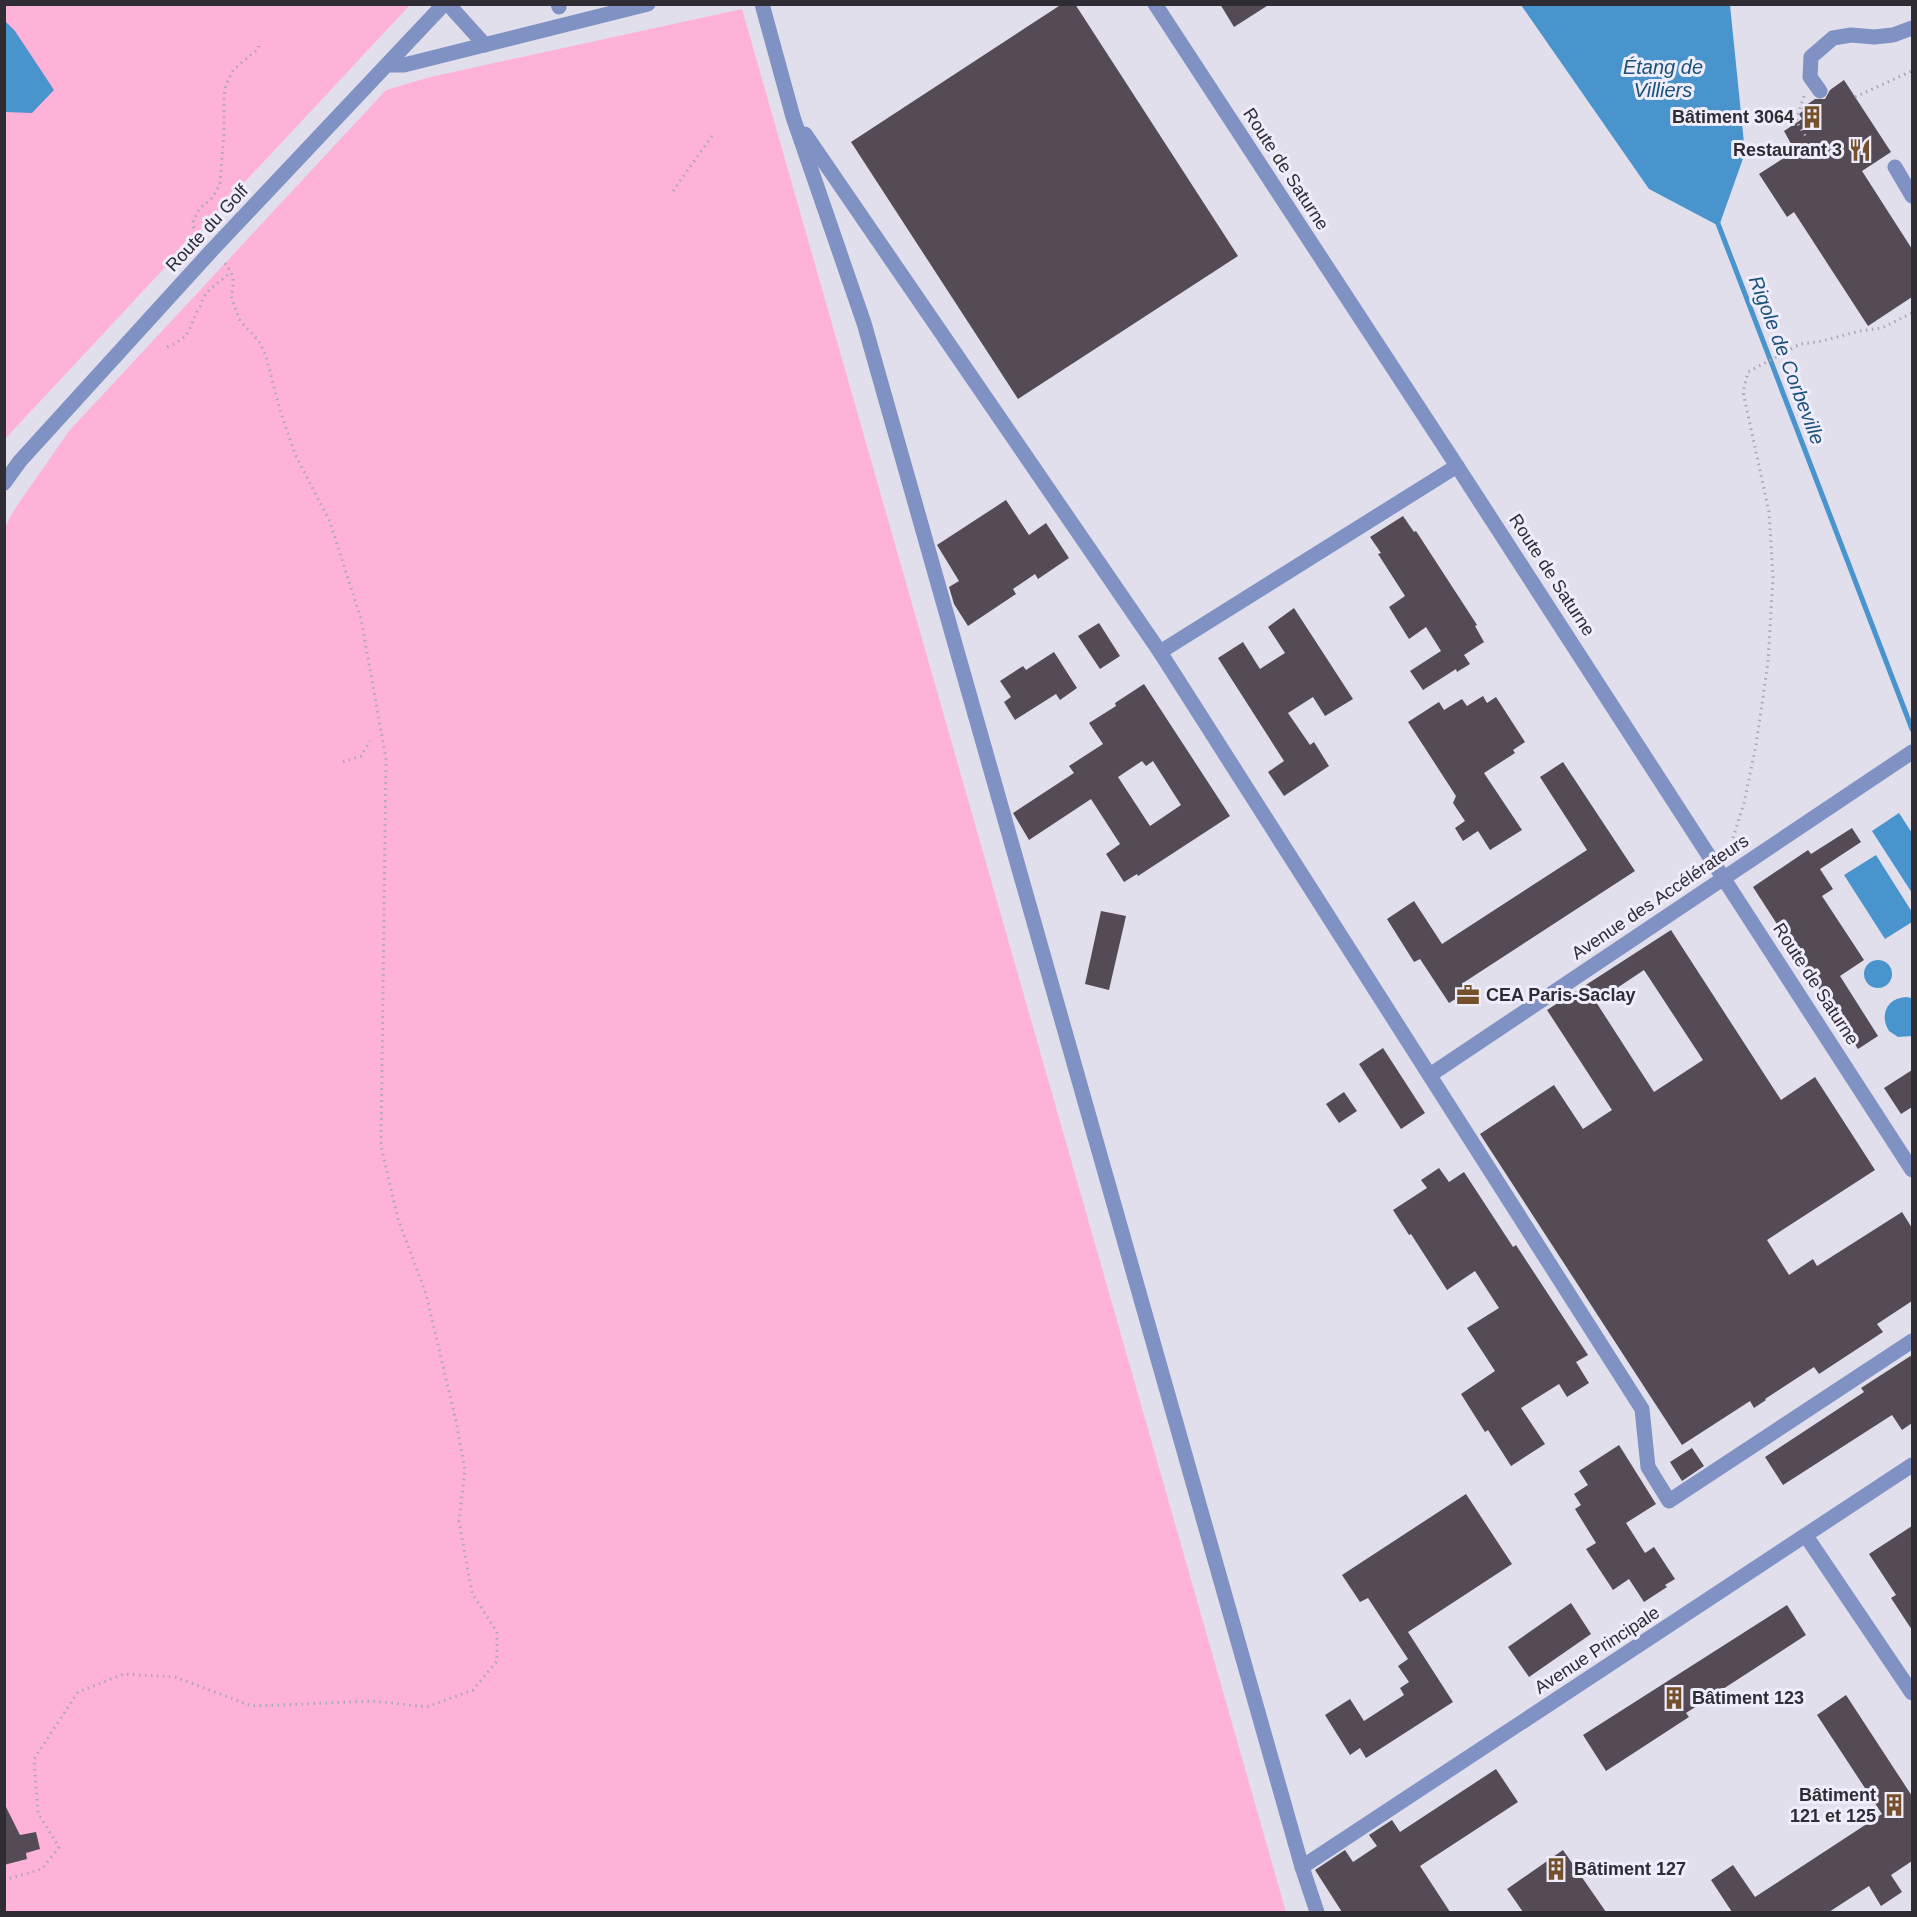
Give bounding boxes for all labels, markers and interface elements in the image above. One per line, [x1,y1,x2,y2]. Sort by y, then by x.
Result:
water label: Étang de Villiers [1623,56,1703,101]
street label: Route de Saturne [1239,104,1333,234]
building icon: Bâtiment 3064 [1799,104,1825,130]
place label: Bâtiment 3064 [1672,107,1794,127]
restaurant icon: Restaurant 3 [1847,137,1873,163]
place label: Restaurant 3 [1733,140,1842,160]
street label: Route du Golf [162,180,253,275]
water label: Rigole de Corbeville [1745,273,1829,447]
street label: Route de Saturne [1505,510,1599,640]
street label: Avenue des Accélérateurs [1568,830,1752,964]
street label: Route de Saturne [1769,919,1863,1049]
office icon: CEA Paris-Saclay [1455,982,1481,1008]
place label: CEA Paris-Saclay [1486,985,1635,1005]
street label: Avenue Principale [1531,1602,1663,1698]
building icon: Bâtiment 123 [1661,1685,1687,1711]
place label: Bâtiment 123 [1692,1688,1804,1708]
place label: Bâtiment 121 et 125 [1790,1785,1876,1826]
building icon: Bâtiment 121 et 125 [1881,1792,1907,1818]
building icon: Bâtiment 127 [1543,1856,1569,1882]
place label: Bâtiment 127 [1574,1859,1686,1879]

